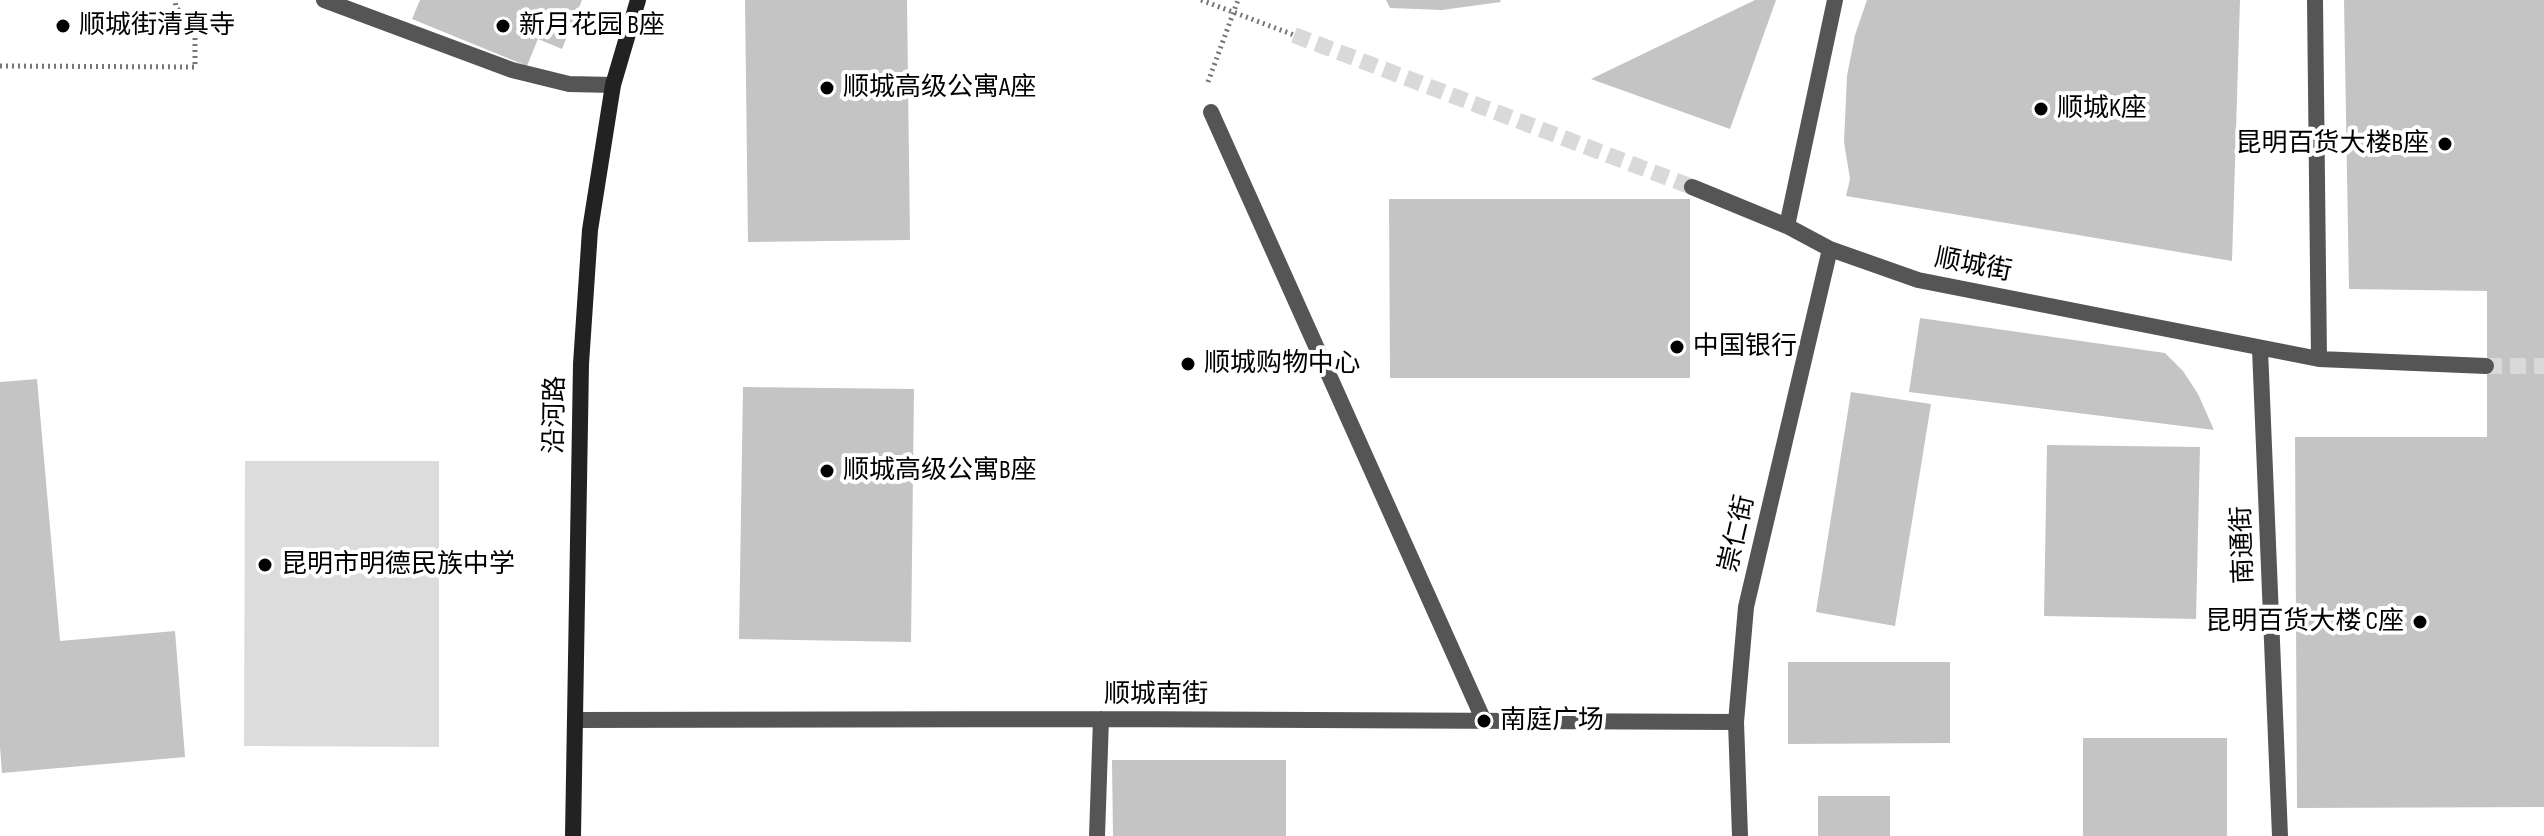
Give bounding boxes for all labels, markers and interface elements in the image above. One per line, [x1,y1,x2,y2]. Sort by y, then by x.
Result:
place label: 顺城街清真寺 [79,10,235,42]
place label: 新月花园 B座 [519,10,665,42]
marker: 顺城街清真寺 [54,17,72,35]
marker: 新月花园 B座 [494,17,512,35]
place label: 顺城高级公寓A座 [843,72,1036,104]
marker: 顺城高级公寓A座 [818,79,836,97]
place label: 顺城K座 [2057,93,2147,125]
marker: 顺城K座 [2032,100,2050,118]
place label: 昆明百货大楼B座 [2235,128,2429,160]
marker: 昆明百货大楼B座 [2436,135,2454,153]
street label: 顺城街 [1932,243,2014,289]
place label: 中国银行 [1693,331,1797,363]
marker: 中国银行 [1668,338,1686,356]
place label: 顺城购物中心 [1204,348,1360,380]
marker: 顺城购物中心 [1179,355,1197,373]
street label: 沿河路 [540,376,572,454]
place label: 顺城高级公寓B座 [843,455,1037,487]
marker: 顺城高级公寓B座 [818,462,836,480]
street label: 崇仁街 [1714,492,1762,576]
street label: 南通街 [2227,505,2261,585]
place label: 昆明市明德民族中学 [281,549,515,581]
marker: 昆明市明德民族中学 [256,556,274,574]
place label: 昆明百货大楼 C座 [2205,606,2404,638]
marker: 昆明百货大楼 C座 [2411,613,2429,631]
street label: 顺城南街 [1104,679,1208,711]
place label: 南庭广场 [1500,705,1604,737]
marker: 南庭广场 [1475,712,1493,730]

